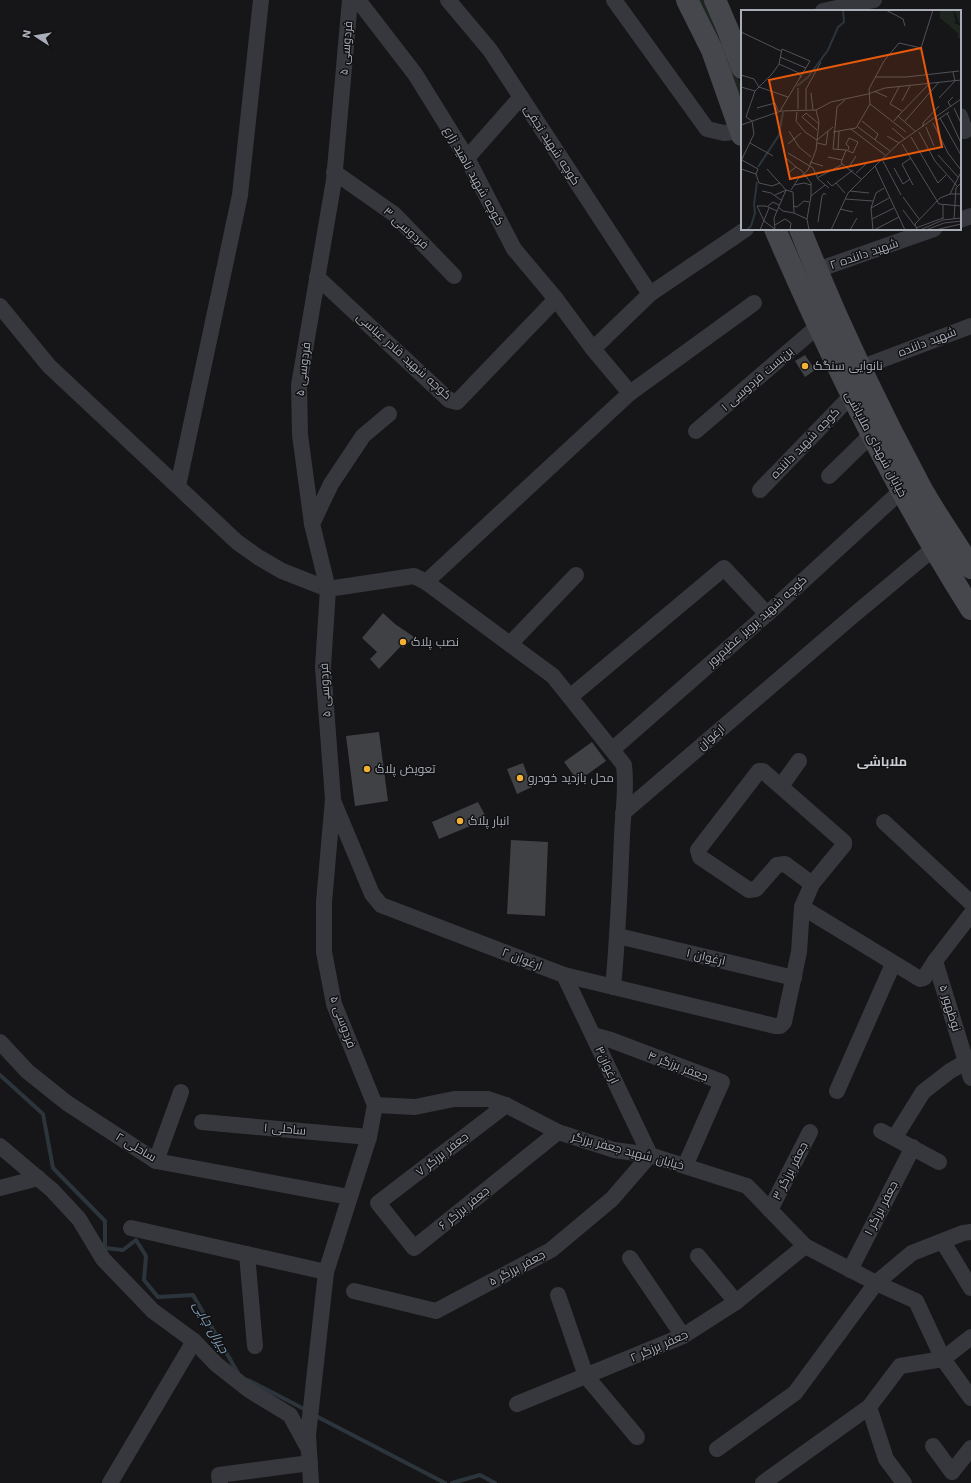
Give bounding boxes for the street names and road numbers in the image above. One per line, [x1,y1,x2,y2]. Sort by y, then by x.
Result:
street label: فردوسی ۵ [337,20,355,76]
street label: کوچه شهید نجفی [519,102,583,189]
street label: کوچه شهید ناهید زارع [439,124,507,229]
street label: فردوسی ۳ [381,204,431,252]
street label: شهید داننده ۲ [828,236,900,272]
street label: کوچه شهید قادر عباسی [352,310,454,404]
street label: شهید داننده [896,324,958,359]
street label: فردوسی ۵ [293,341,313,397]
street label: بن‌بست فردوسی ۱ [718,344,796,414]
street label: خیابان شهدای ملاباشی [842,389,910,499]
street label: کوچه شهید داننده [768,405,844,483]
street label: کوچه شهید پرویز عظیم‌پور [704,573,811,672]
street label: فردوسی ۵ [317,662,333,718]
street label: ارغوان [694,721,728,753]
street label: ارغوان ۲ [500,945,544,973]
street label: ارغوان ۱ [685,946,727,968]
street label: نوظهور ۵ [936,983,964,1033]
street label: فردوسی ۵ [327,994,359,1050]
street label: ارغوان۳ [592,1044,622,1086]
street label: جعفر برزگر ۴ [646,1048,710,1084]
street label: ساحلی ۱ [263,1120,307,1138]
street label: ساحلی ۲ [113,1129,159,1165]
street label: جعفر برزگر ۷ [413,1129,471,1179]
street label: خیابان شهید جعفر برزگر [569,1129,686,1173]
street label: جعفر برزگر ۳ [769,1140,811,1202]
street label: جعفر برزگر ۱ [861,1178,901,1238]
street label: جعفر برزگر ۶ [436,1183,492,1233]
street label: جعفر برزگر ۵ [486,1247,548,1289]
street label: جعفر برزگر ۲ [628,1327,690,1365]

